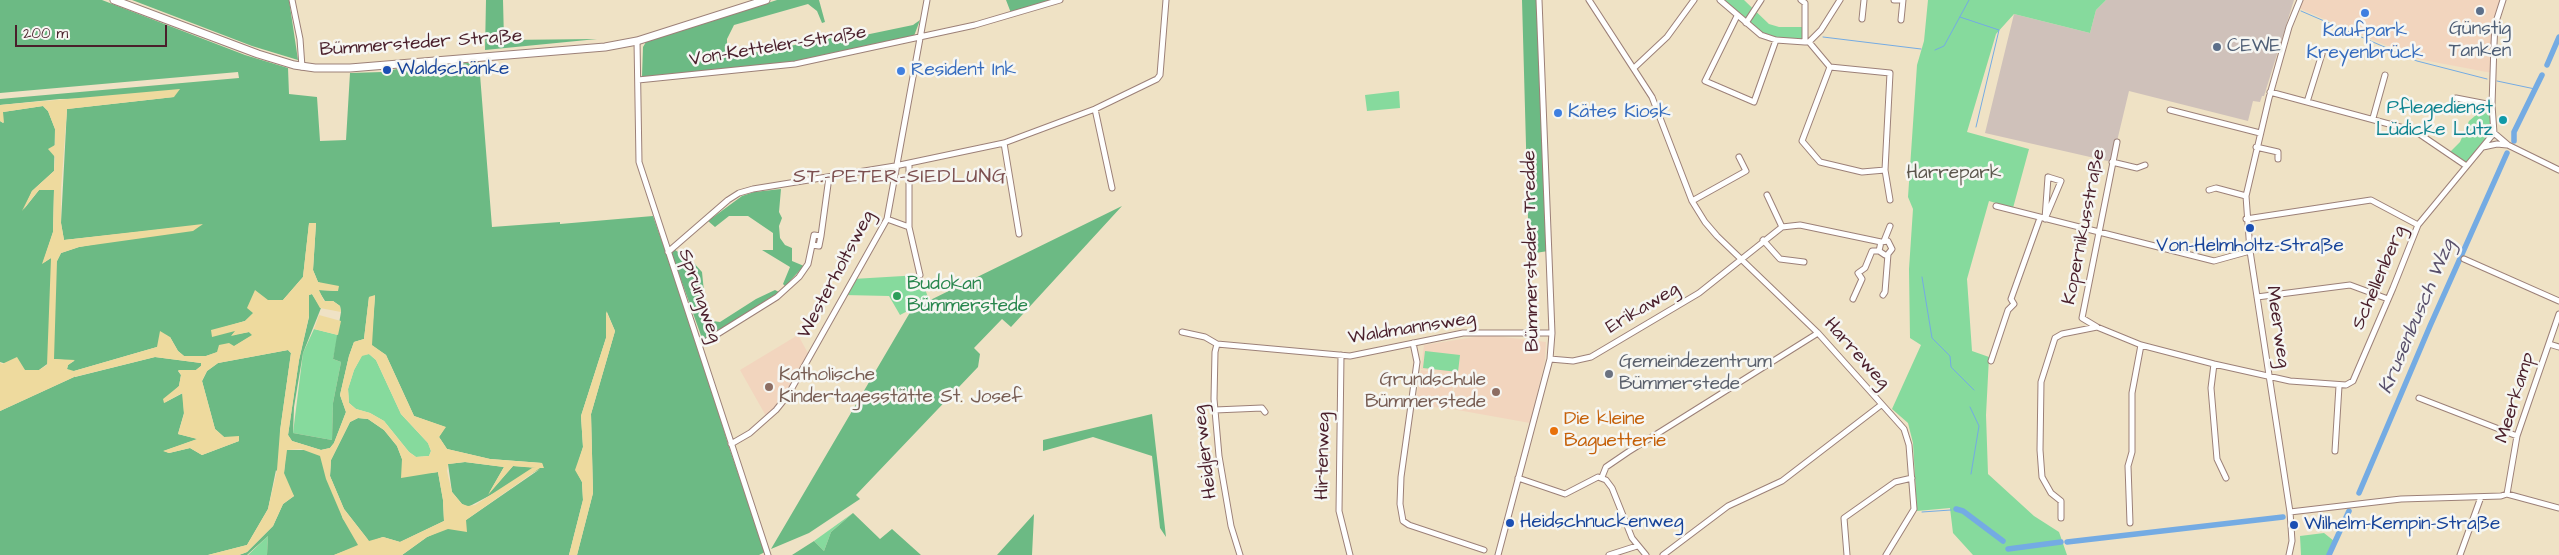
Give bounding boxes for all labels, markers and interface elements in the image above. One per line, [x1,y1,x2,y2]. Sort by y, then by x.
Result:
marker: Günstig Tanken [2474,5,2486,17]
marker: Kaufpark Kreyenbrück [2359,7,2371,19]
scale bar [18,15,170,47]
place label: Günstig Tanken [2449,19,2511,63]
place label: Kaufpark Kreyenbrück [2307,21,2423,65]
street label: Von-Ketteler-Straße [688,22,868,72]
text: 200 m [23,23,68,44]
street label: Bümmersteder Straße [319,26,523,62]
place label: CEWE [2227,36,2281,58]
marker: CEWE [2211,41,2223,53]
place label: Waldschänke [397,59,509,81]
place label: Resident Ink [911,60,1016,82]
marker: Waldschänke [381,64,393,76]
marker: Resident Ink [895,65,907,77]
place label: Pflegedienst Lüdicke Lutz [2376,98,2493,142]
place label: Kätes Kiosk [1568,102,1671,124]
marker: Kätes Kiosk [1552,107,1564,119]
marker: Pflegedienst Lüdicke Lutz [2497,114,2509,126]
street label: Kopernikusstraße [2059,147,2111,307]
street label: Bümmersteder Tredde [1519,150,1545,352]
park label: Harrepark [1907,163,2001,185]
district label: ST.-PETER-SIEDLUNG [791,166,1009,190]
street label: Westerholtsweg [794,207,880,343]
marker: Von-Helmholtz-Straße [2244,222,2256,234]
street label: Schellenberg [2348,223,2412,333]
place label: Von-Helmholtz-Straße [2156,236,2344,258]
water label: Krusenbusch Wzg [2375,236,2461,398]
street label: Sprungweg [672,246,726,346]
place label: Budokan Bümmerstede [907,274,1028,318]
street label: Erikaweg [1602,278,1684,340]
street label: Meerweg [2260,285,2294,369]
marker: Budokan Bümmerstede [891,290,903,302]
street label: Waldmannsweg [1347,308,1477,350]
street label: Harreweg [1818,314,1894,394]
street label: Meerkamp [2491,350,2541,446]
place label: Gemeindezentrum Bümmerstede [1619,352,1772,396]
place label: Katholische Kindertagesstätte St. Josef [779,365,1022,409]
marker: Gemeindezentrum Bümmerstede [1603,368,1615,380]
place label: Grundschule Bümmerstede [1365,370,1486,414]
marker: Katholische Kindertagesstätte St. Josef [763,381,775,393]
marker: Grundschule Bümmerstede [1490,386,1502,398]
street label: Heidjerweg [1189,404,1223,500]
place label: Die kleine Baguetterie [1564,409,1666,453]
street label: Hirtenweg [1312,412,1336,500]
marker: Die kleine Baguetterie [1548,425,1560,437]
place label: Heidschnuckenweg [1520,512,1683,534]
place label: Wilhelm-Kempin-Straße [2304,514,2500,536]
marker: Heidschnuckenweg [1504,517,1516,529]
marker: Wilhelm-Kempin-Straße [2288,519,2300,531]

